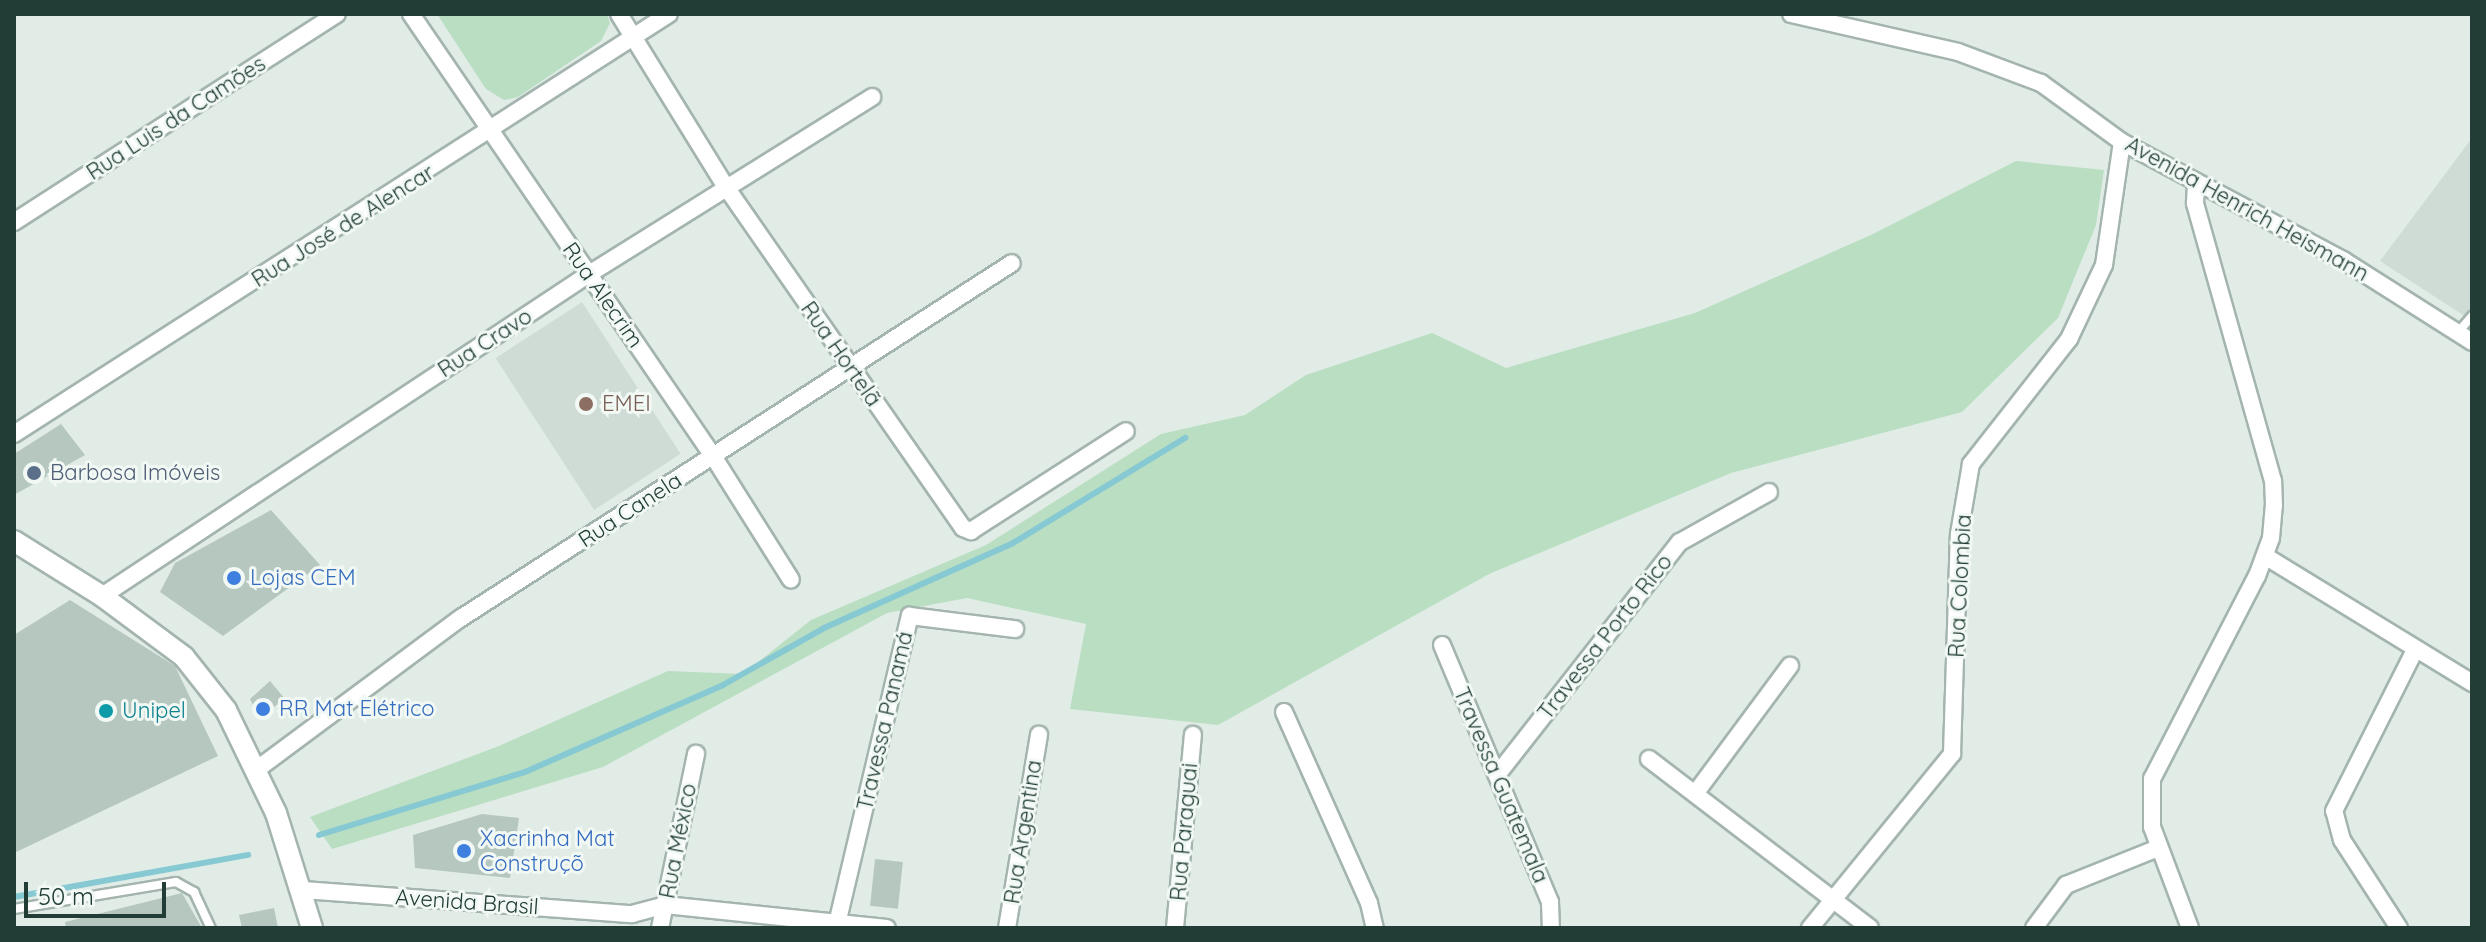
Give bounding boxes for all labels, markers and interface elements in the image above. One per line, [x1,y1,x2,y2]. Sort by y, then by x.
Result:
street label: Rua Luis da Camões [82,50,270,186]
street label: Avenida Henrich Heismann [2121,131,2373,287]
street label: Rua José de Alencar [247,159,439,293]
street label: Rua Alecrim [557,237,649,353]
street label: Rua Hortelã [795,296,887,412]
street label: Rua Cravo [433,303,537,383]
place label: EMEI [602,391,651,417]
marker: EMEI [577,395,595,413]
place label: Barbosa Imóveis [50,460,220,486]
marker: Barbosa Imóveis [25,464,43,482]
street label: Rua Canela [573,467,687,553]
street label: Rua Colombia [1943,514,1977,658]
street label: Travessa Porto Rico [1532,549,1678,725]
place label: Lojas CEM [250,565,356,591]
marker: Lojas CEM [225,569,243,587]
street label: Travessa Panamá [852,629,918,813]
street label: Travessa Guatemala [1448,683,1554,887]
place label: RR Mat Elétrico [279,696,435,722]
place label: Unipel [122,698,186,724]
marker: RR Mat Elétrico [254,700,272,718]
marker: Unipel [97,702,115,720]
street label: Rua Argentina [999,758,1047,906]
street label: Rua Paraguai [1165,762,1203,902]
street label: Rua México [654,781,702,901]
place label: Xacrinha Mat Construçõ [480,825,615,876]
marker: Xacrinha Mat Construçõ [455,842,473,860]
scale bar [28,866,170,916]
text: 50 m [38,881,94,911]
street label: Avenida Brasil [394,884,540,920]

